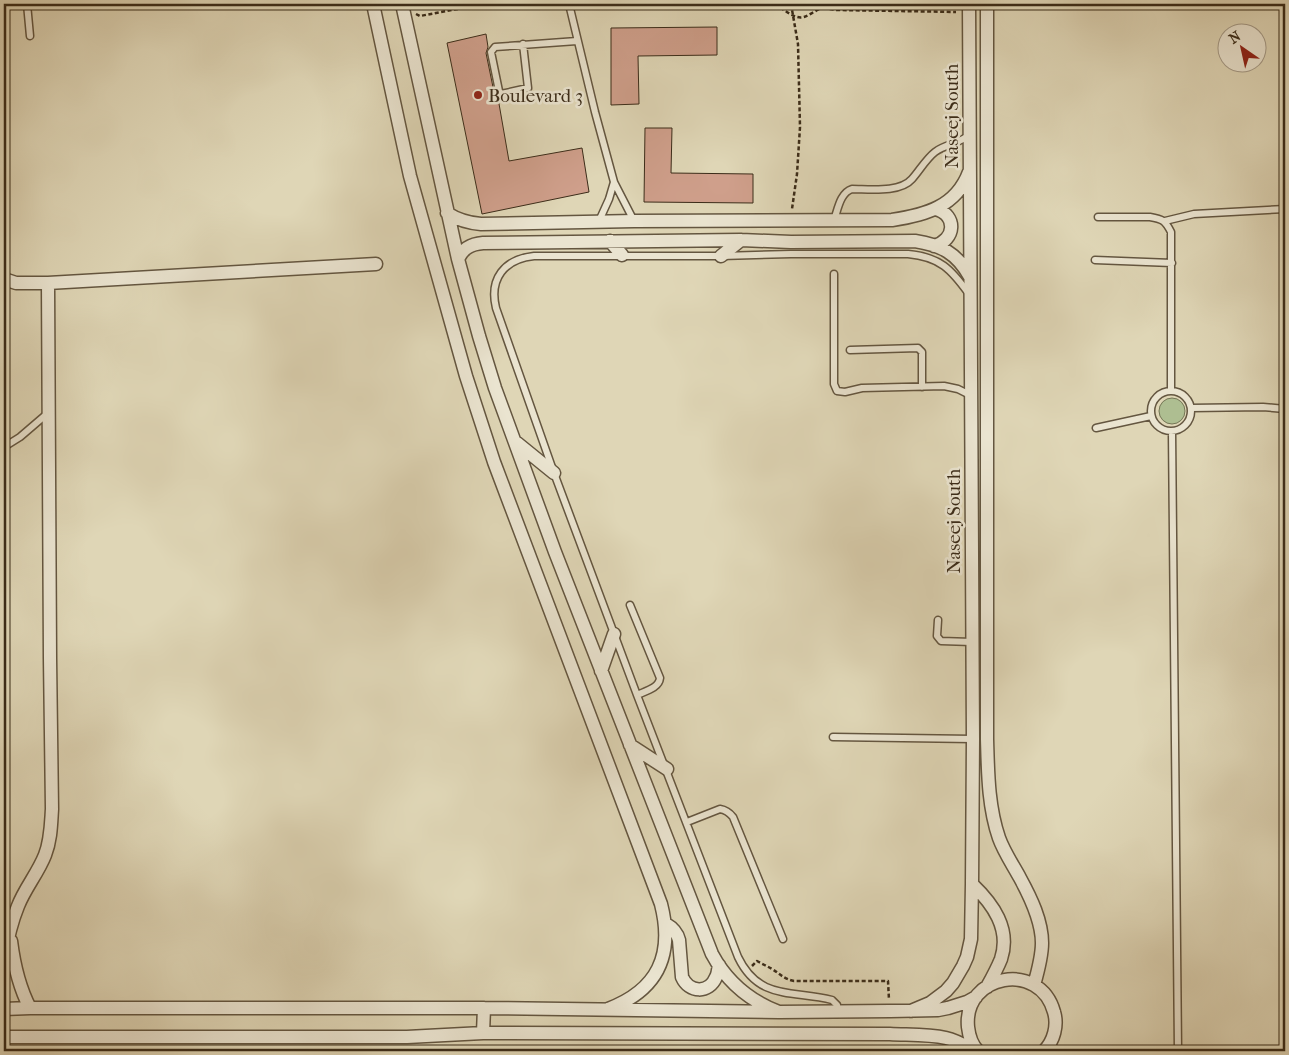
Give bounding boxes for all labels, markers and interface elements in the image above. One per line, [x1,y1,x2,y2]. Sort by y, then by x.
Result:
north arrow [1216,22,1266,72]
text: N [1226,27,1244,48]
street label: Naseej South [941,63,963,168]
place label: Boulevard 3 [488,85,583,107]
marker: Boulevard 3 [472,89,484,101]
street label: Naseej South [943,468,965,573]

